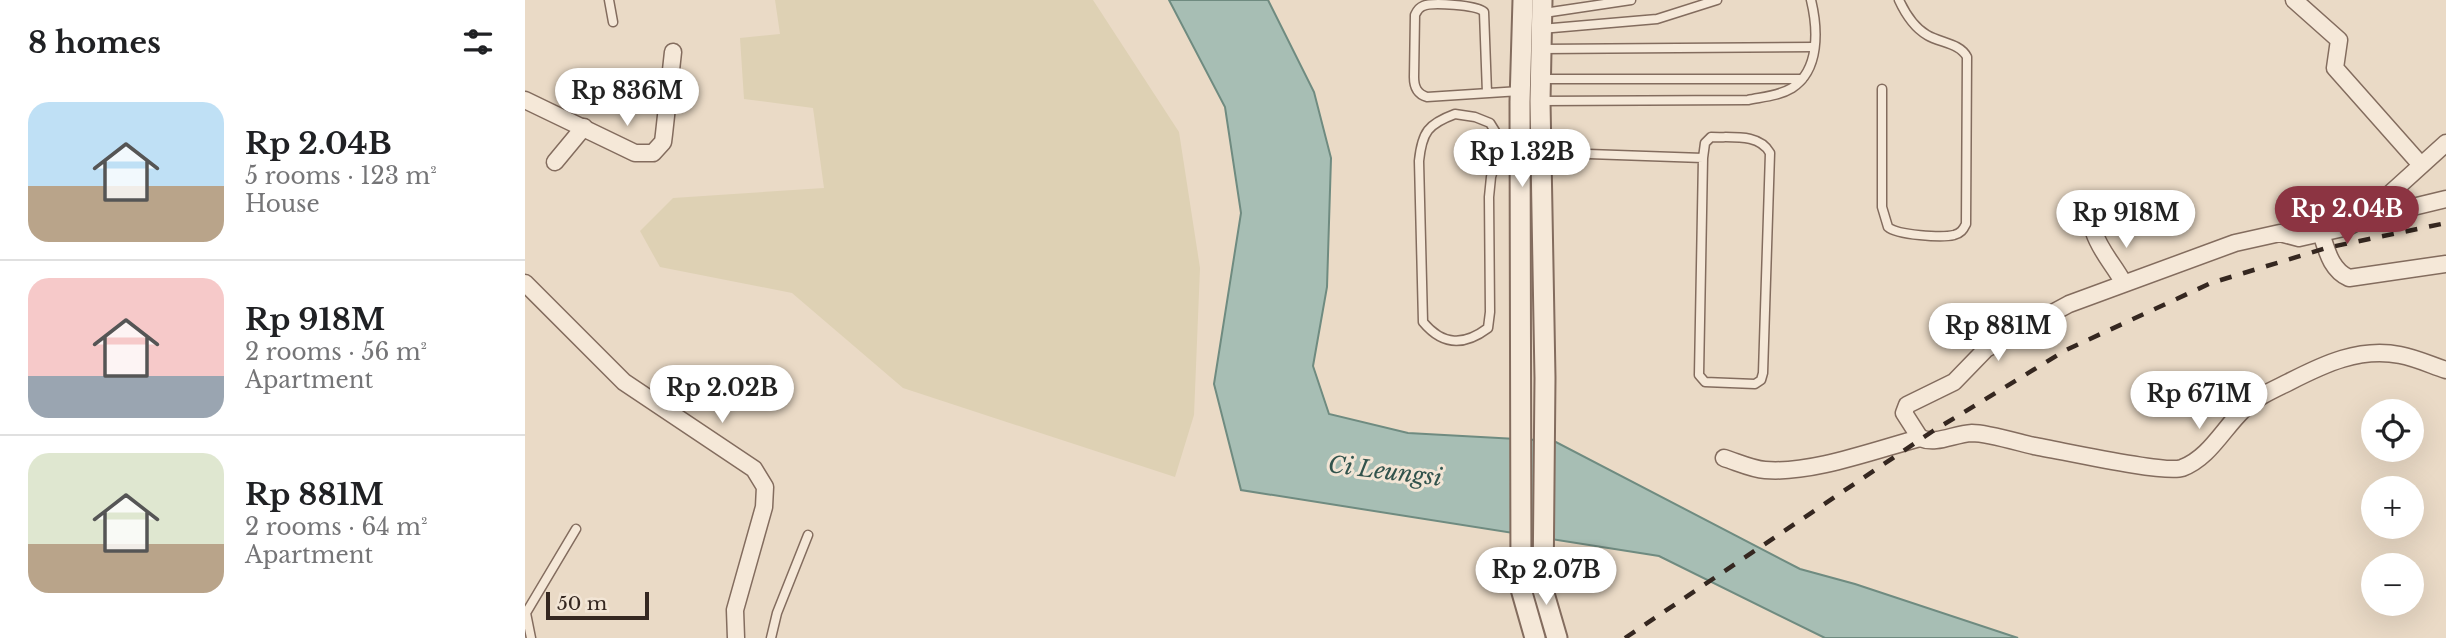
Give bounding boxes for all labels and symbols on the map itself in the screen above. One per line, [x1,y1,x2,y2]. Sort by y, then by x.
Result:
pin: Rp 836M [562,68,692,128]
pin: Rp 1.32B [1450,130,1594,189]
pin: Rp 2.04B [2275,187,2419,246]
pin: Rp 918M [2061,190,2191,250]
pin: Rp 881M [1933,304,2063,363]
pin: Rp 2.02B [650,366,794,425]
pin: Rp 671M [2134,372,2264,431]
water label: Ci Leungsi [1327,450,1444,492]
pin: Rp 2.07B [1474,548,1618,607]
scale bar [546,589,649,621]

